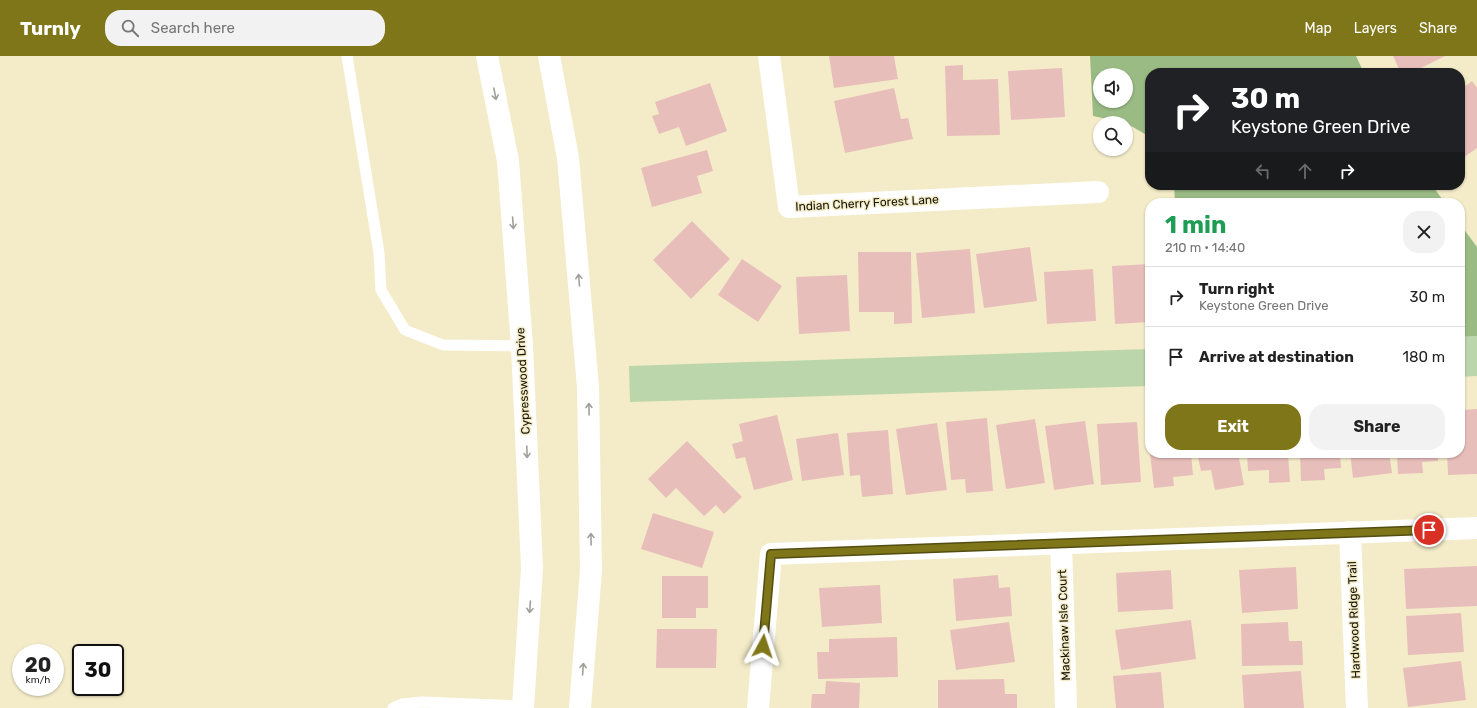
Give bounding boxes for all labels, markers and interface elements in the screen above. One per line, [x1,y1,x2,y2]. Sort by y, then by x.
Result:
search box [105,10,385,46]
text: Turnly [20,17,81,40]
icon: search [119,17,141,39]
text: Search here [151,19,235,37]
text: Map [1305,20,1332,37]
text: Layers [1354,20,1397,37]
text: Share [1419,20,1457,37]
map controls [1093,68,1133,156]
button: sound [1093,68,1133,108]
text: 30 m [1231,82,1300,115]
icon: right [1165,84,1217,136]
one-way arrow [491,87,499,100]
button: search [1093,116,1133,156]
text: Keystone Green Drive [1231,116,1410,138]
icon: left [1252,160,1274,182]
icon: ahead [1294,160,1316,182]
icon: right [1336,160,1358,182]
street label: Indian Cherry Forest Lane [795,192,939,214]
text: 1 min [1165,211,1226,239]
button: close [1403,211,1445,253]
one-way arrow [510,216,517,229]
text: 210 m · 14:40 [1165,240,1245,255]
one-way arrow [575,274,582,287]
text: Turn right [1199,280,1274,298]
icon: right [1165,286,1187,308]
text: 30 m [1409,288,1445,306]
text: Keystone Green Drive [1199,298,1329,313]
street label: Cypresswood Drive [513,327,533,435]
icon: arrive [1165,346,1187,368]
text: Arrive at destination [1199,348,1354,366]
text: 180 m [1403,348,1445,366]
one-way arrow [585,403,593,416]
button: Exit [1165,404,1301,450]
button: Share [1309,404,1445,450]
one-way arrow [523,445,531,458]
pin [1412,513,1446,547]
icon: arrive [1418,519,1440,541]
one-way arrow [587,533,595,546]
street label: Hardwood Ridge Trail [1345,561,1363,679]
street label: Mackinaw Isle Court [1055,569,1073,681]
one-way arrow [526,600,533,613]
position arrow [742,625,784,667]
speed limit sign: 30 [72,644,124,696]
text: 20 [25,653,51,677]
one-way arrow [580,663,587,676]
text: km/h [26,674,50,686]

